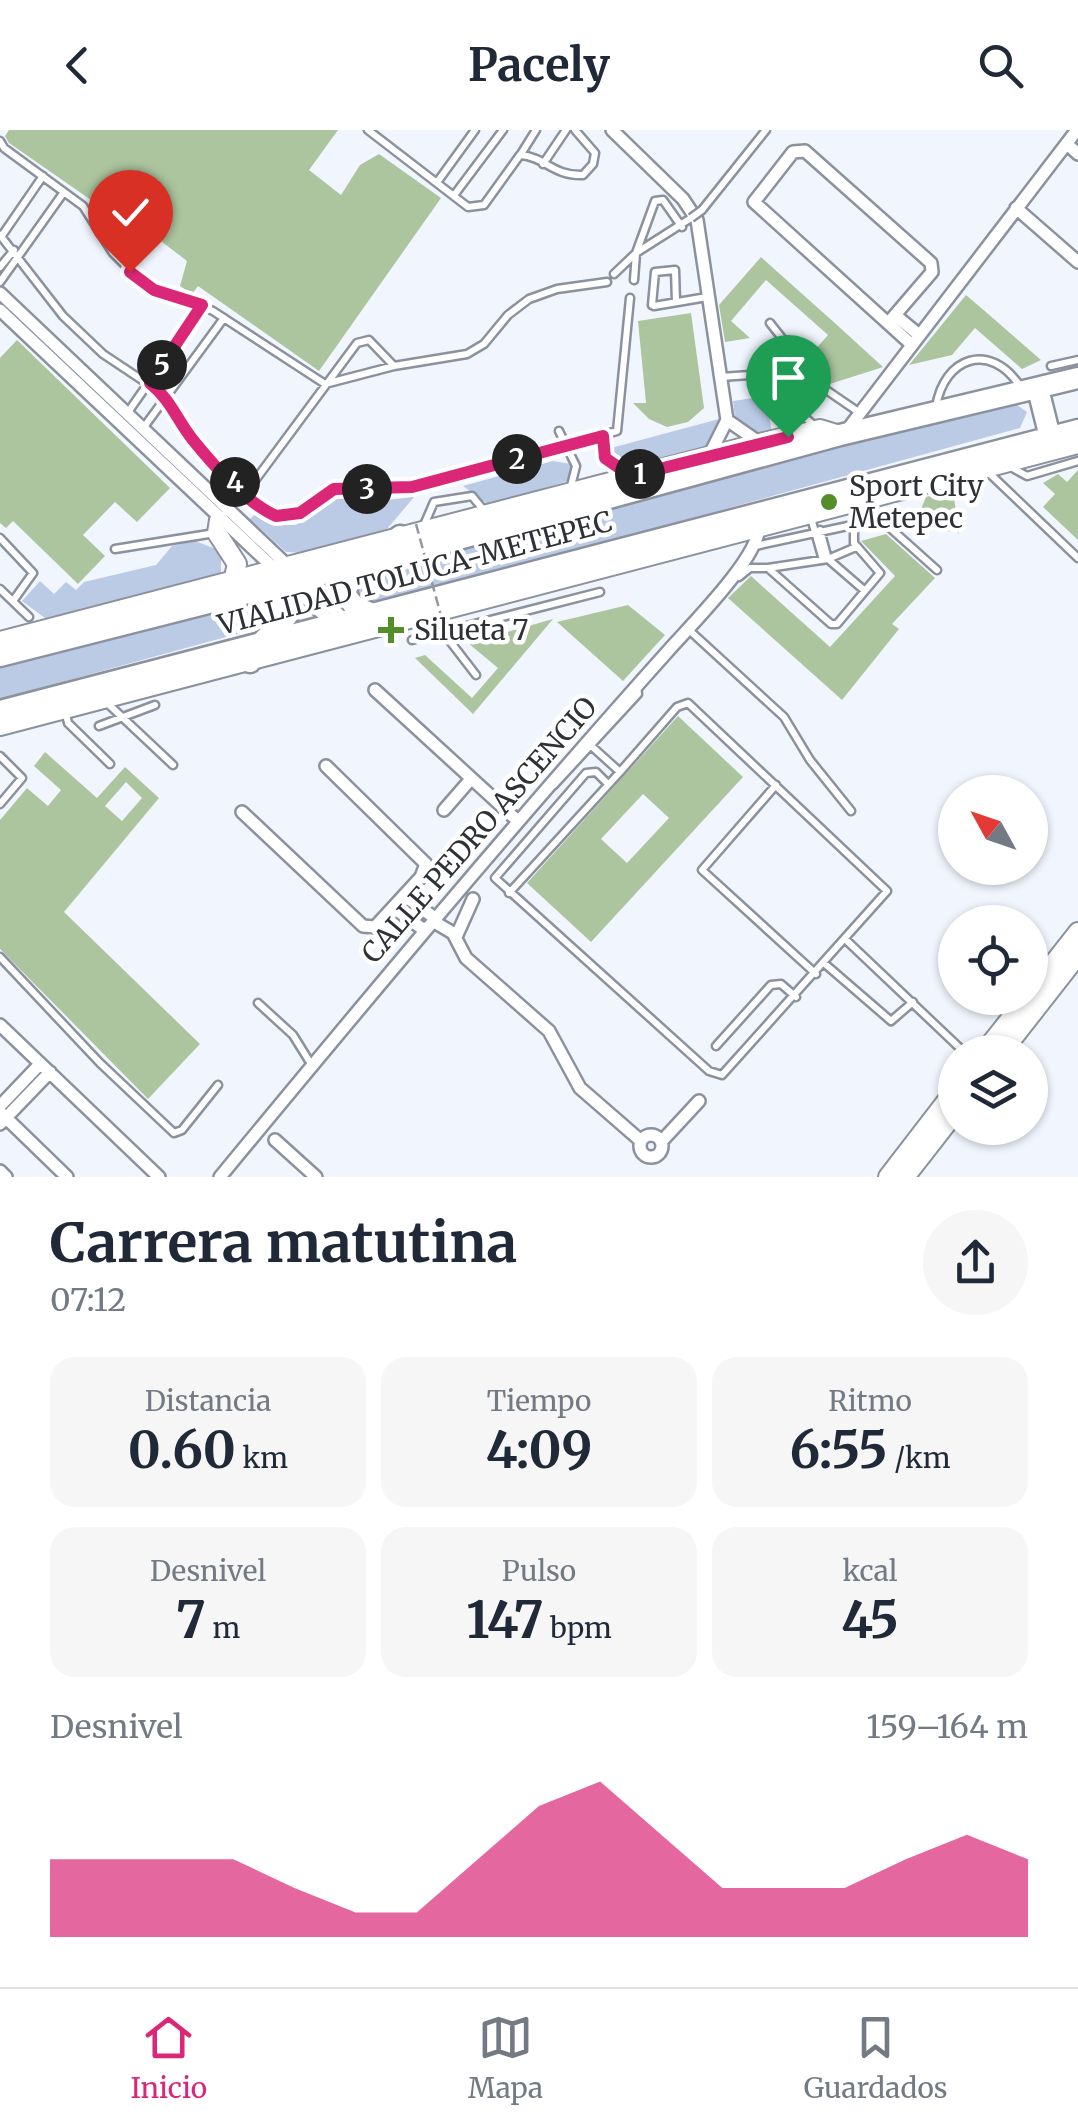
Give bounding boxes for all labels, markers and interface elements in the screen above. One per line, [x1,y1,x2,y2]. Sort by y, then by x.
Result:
text: Pacely [468,37,610,93]
icon: back [50,38,105,93]
icon: search [973,38,1028,93]
pin [88,170,173,273]
icon: check [103,185,158,240]
pin [746,335,831,438]
pin: 5 [137,340,187,390]
text: 5 [154,347,170,383]
icon: arrive [761,350,816,405]
pin: 2 [492,434,542,484]
text: 2 [509,441,525,477]
pin: 1 [615,449,665,499]
text: 1 [634,456,646,492]
pin: 4 [210,457,260,507]
text: 4 [226,464,244,500]
pin: 3 [342,464,392,514]
place label: Sport City Metepec [849,468,984,536]
text: 3 [359,471,375,507]
marker: Sport City Metepec [818,491,840,513]
street label: VIALIDAD TOLUCA-METEPEC [213,503,616,643]
place label: Silueta 7 [414,612,529,648]
marker: Silueta 7 [378,617,404,643]
street label: CALLE PEDRO ASCENCIO [354,689,604,971]
north arrow [938,775,1048,885]
map controls [938,775,1048,1145]
button: locate [938,905,1048,1015]
button: layers [938,1035,1048,1145]
text: Carrera matutina [50,1208,517,1277]
button: share [923,1210,1028,1315]
text: 07:12 [50,1280,126,1320]
text: Distancia [145,1383,271,1419]
text: Tiempo [487,1383,591,1419]
text: Ritmo [828,1383,912,1419]
text: 0.60 [128,1419,236,1482]
text: 4:09 [486,1419,592,1482]
text: 6:55 [789,1419,888,1482]
text: km [236,1440,288,1476]
text: /km [888,1440,951,1476]
text: Desnivel [150,1553,266,1589]
text: Pulso [502,1553,576,1589]
text: kcal [842,1553,898,1589]
text: 7 [176,1589,206,1652]
text: 147 [466,1589,543,1652]
text: 45 [841,1589,899,1652]
text: m [206,1610,240,1646]
text: bpm [543,1610,612,1646]
text: Desnivel [50,1707,183,1747]
text: 159–164 m [866,1707,1028,1747]
tab: Inicio [130,2010,207,2106]
tab: Mapa [468,2010,543,2106]
tab: Guardados [804,2010,948,2106]

